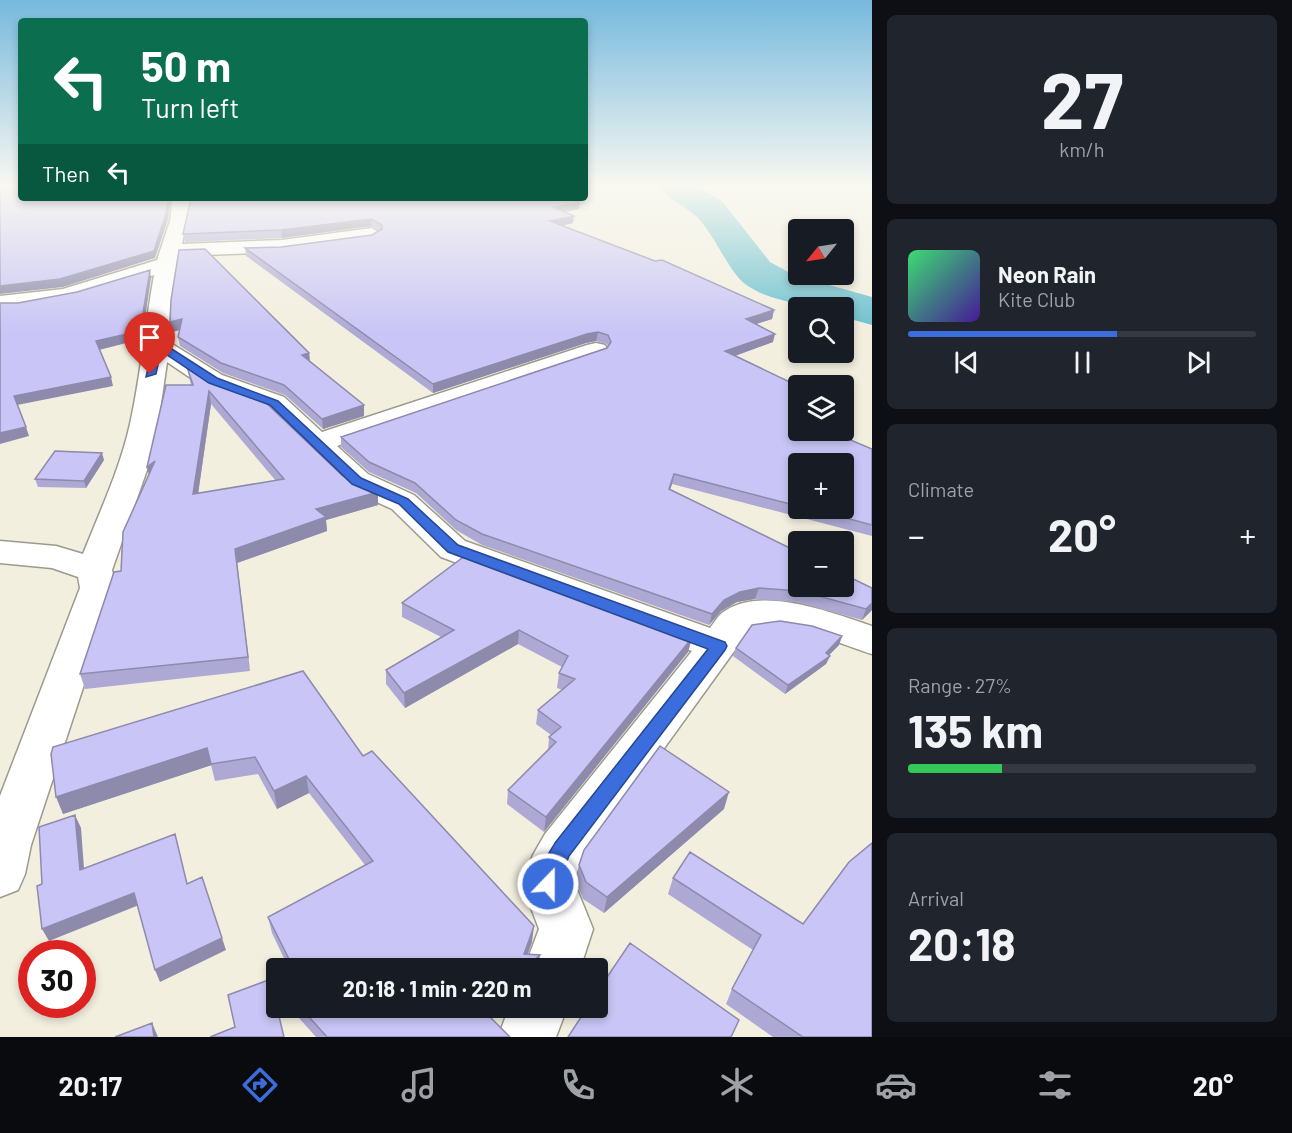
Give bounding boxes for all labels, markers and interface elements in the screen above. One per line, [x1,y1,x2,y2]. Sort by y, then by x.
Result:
text: 50 m [141,40,231,90]
icon: left [42,42,120,120]
text: 27 [1041,51,1123,145]
text: Turn left [141,91,239,123]
text: km/h [1059,137,1105,161]
icon: left [102,156,135,189]
text: Then [42,160,90,186]
north arrow [788,219,854,285]
map controls [788,219,854,597]
text: Neon Rain [998,261,1096,287]
text: Kite Club [998,287,1075,311]
button: search [788,297,854,363]
pin [124,312,175,374]
icon: arrive [133,321,166,354]
icon: previous [950,346,983,379]
icon: pause [1066,346,1099,379]
icon: next [1182,346,1215,379]
button: layers [788,375,854,441]
button: + [788,453,854,519]
text: Climate [908,477,974,501]
text: 20° [1048,507,1116,561]
text: − [908,515,925,555]
text: + [1240,515,1256,555]
button: − [788,531,854,597]
text: Range · 27% [908,673,1012,697]
text: 135 km [908,703,1043,757]
position arrow [516,852,580,916]
text: Arrival [908,886,964,910]
text: 20:18 [908,916,1016,970]
speed limit sign: 30 [18,940,96,1018]
text: 20:18 · 1 min · 220 m [343,975,531,1001]
icon: directions [239,1064,281,1106]
icon: music [398,1064,440,1106]
icon: phone [557,1064,599,1106]
icon: climate [716,1064,758,1106]
icon: car [875,1064,917,1106]
icon: filters [1034,1064,1076,1106]
text: 20:17 [59,1069,122,1101]
text: 20° [1193,1069,1233,1101]

